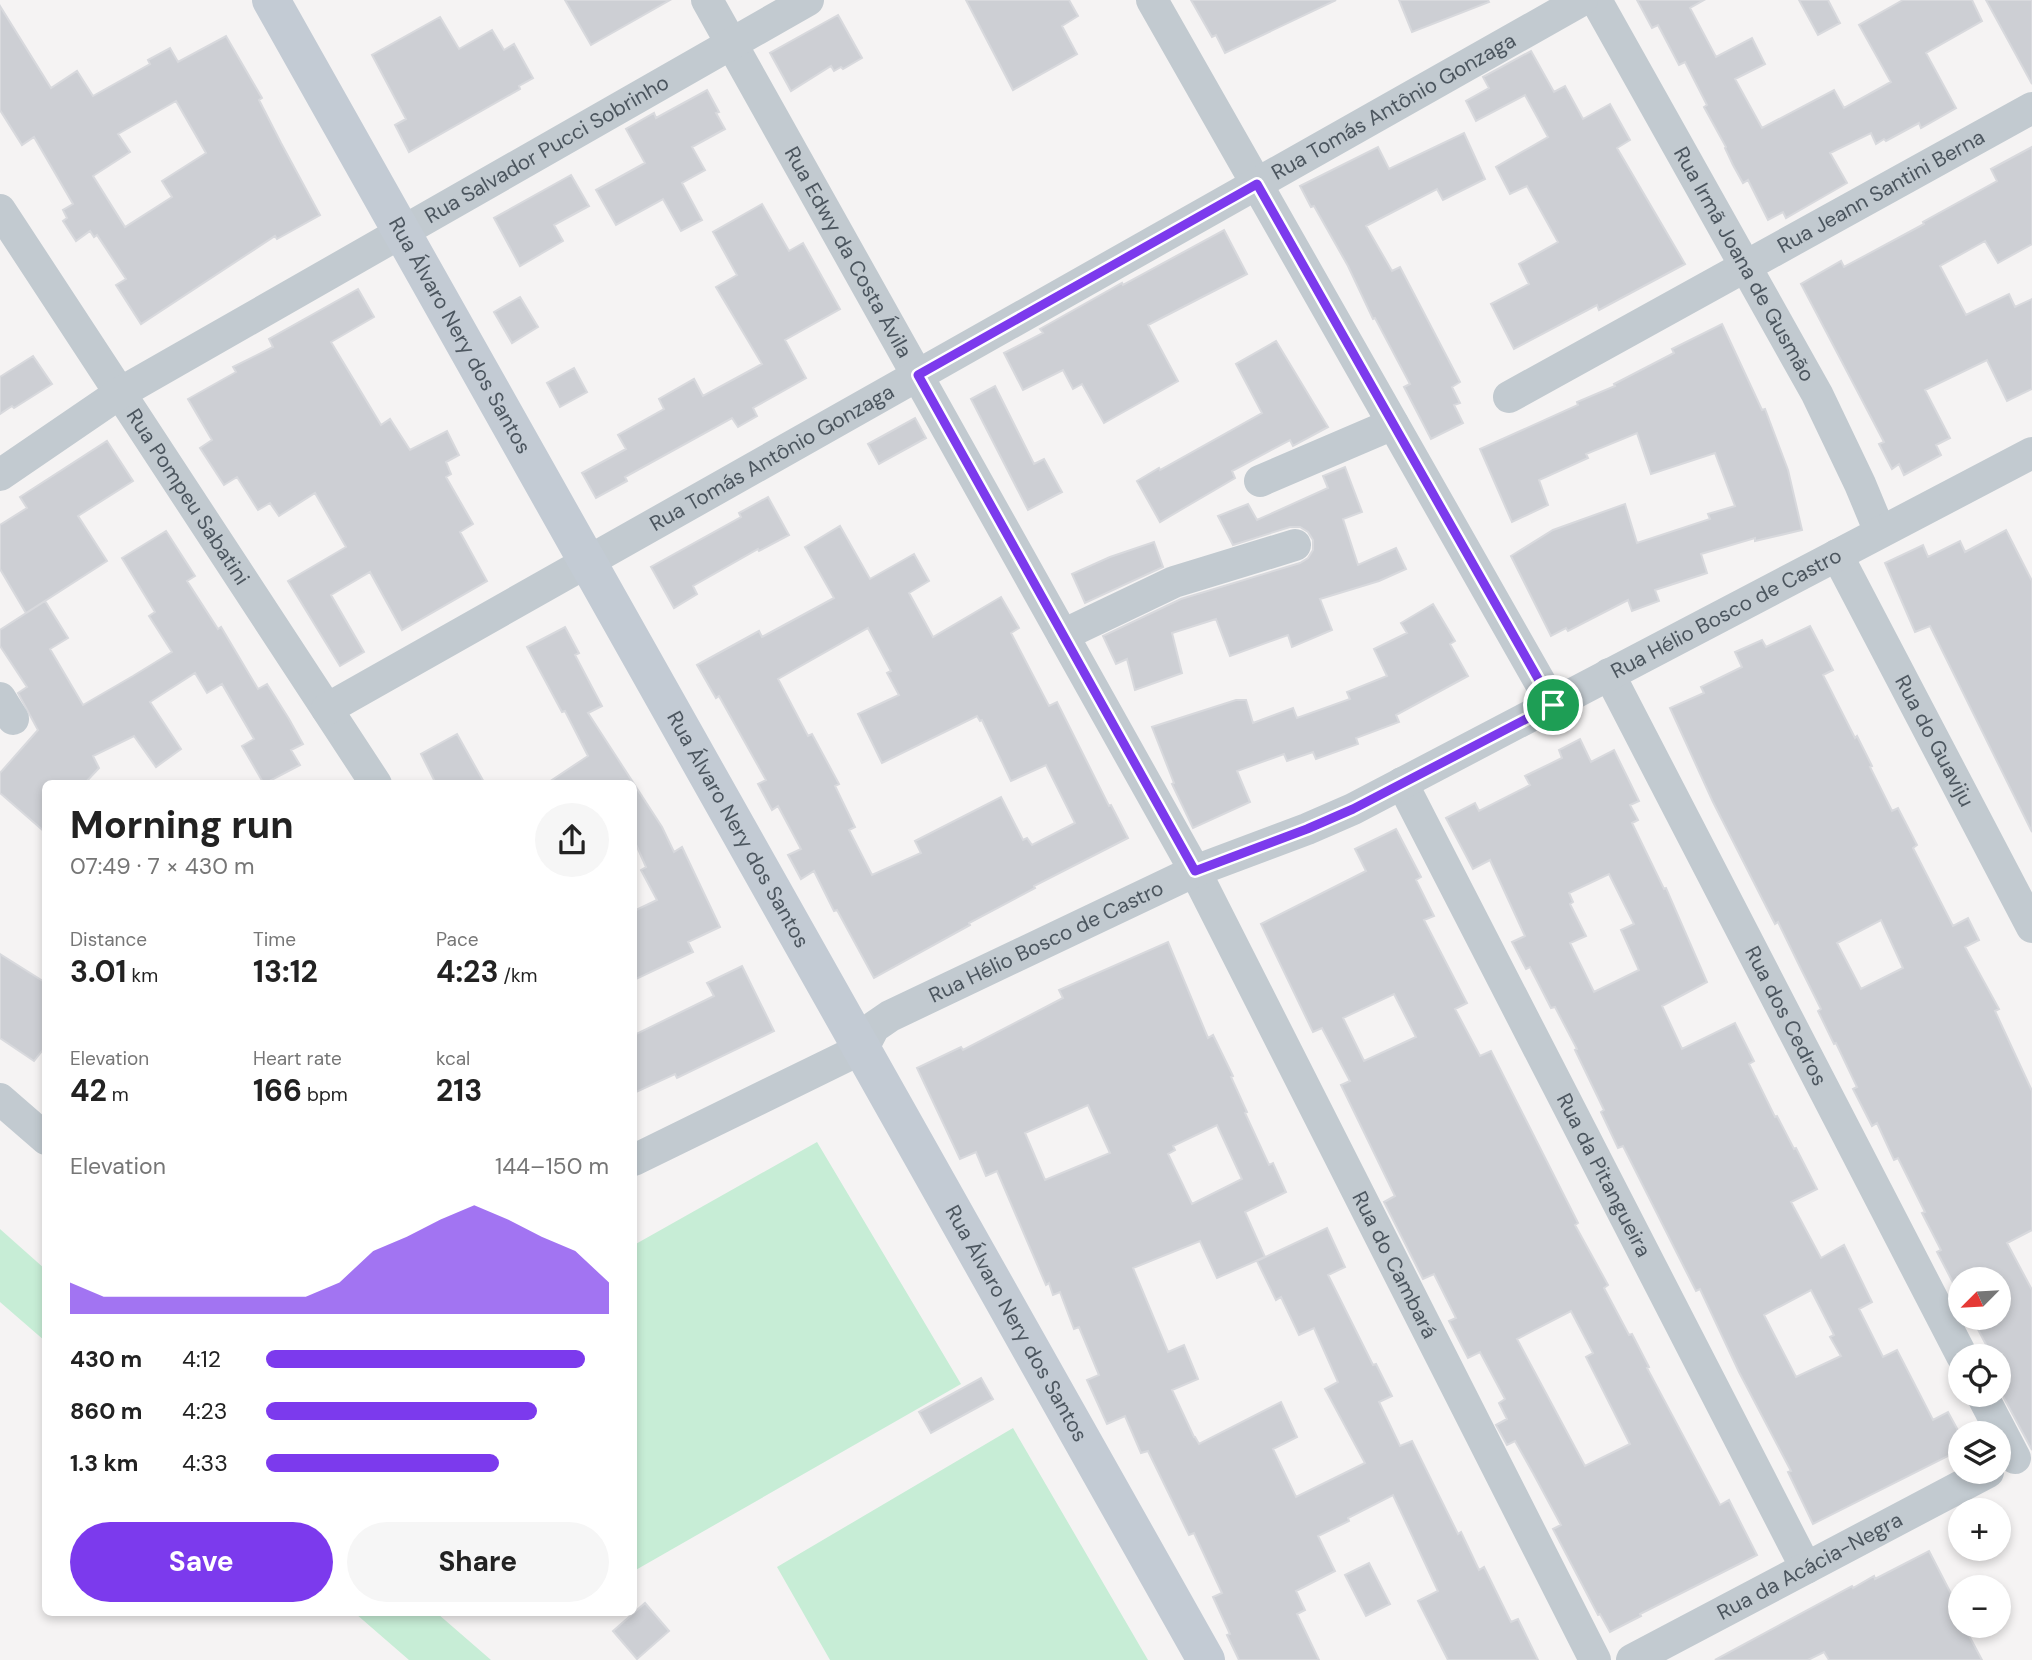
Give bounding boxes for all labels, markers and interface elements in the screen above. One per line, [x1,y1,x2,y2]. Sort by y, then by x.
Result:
street label: Rua Tomás Antônio Gonzaga [1266,26,1521,187]
street label: Rua Salvador Pucci Sobrinho [420,68,674,230]
street label: Rua Jeann Santini Berna [1772,123,1990,260]
street label: Rua Edwy da Costa Ávila [778,141,919,363]
street label: Rua Irmã Joana de Gusmão [1667,142,1821,387]
street label: Rua Álvaro Nery dos Santos [382,212,538,459]
street label: Rua Tomás Antônio Gonzaga [645,377,899,538]
street label: Rua Pompeu Sabatini [120,403,256,590]
street label: Rua Hélio Bosco de Castro [1606,541,1846,685]
street label: Rua do Guaviju [1888,670,1981,812]
pin [1523,675,1583,735]
icon: arrive [1534,686,1572,724]
street label: Rua Álvaro Nery dos Santos [660,706,816,953]
text: Morning run [70,800,294,850]
button: share [535,803,609,877]
text: 07:49 · 7 × 430 m [70,851,255,881]
street label: Rua Hélio Bosco de Castro [924,874,1168,1009]
text: Distance [70,927,147,952]
text: Time [253,927,296,952]
text: Pace [436,927,479,952]
street label: Rua dos Cedros [1738,941,1834,1091]
text: 3.01 [70,952,127,991]
text: 13:12 [253,952,318,991]
text: 4:23 [436,952,499,991]
text: km [127,963,158,988]
text: /km [499,963,538,988]
text: Elevation [70,1046,149,1071]
text: Heart rate [253,1046,342,1071]
text: kcal [436,1046,470,1071]
text: 42 [70,1071,107,1110]
text: 166 [253,1071,302,1110]
text: 213 [436,1071,482,1110]
text: m [107,1082,129,1107]
text: bpm [302,1082,348,1107]
street label: Rua da Pitangueira [1550,1088,1658,1262]
text: Elevation [70,1151,166,1181]
text: 144–150 m [495,1151,609,1181]
street label: Rua do Cambará [1346,1186,1444,1343]
street label: Rua Álvaro Nery dos Santos [939,1200,1094,1447]
north arrow [1948,1267,2011,1330]
map controls [1948,1267,2011,1638]
text: 430 m [70,1344,142,1374]
text: 4:12 [182,1344,221,1374]
button: locate [1948,1344,2011,1407]
text: 860 m [70,1396,142,1426]
text: 4:23 [182,1396,227,1426]
button: layers [1948,1421,2011,1484]
text: 1.3 km [70,1448,138,1478]
text: 4:33 [182,1448,228,1478]
button: + [1948,1498,2011,1561]
street label: Rua da Acácia-Negra [1712,1506,1907,1627]
button: Save [70,1522,333,1602]
button: Share [347,1522,609,1602]
button: − [1948,1575,2011,1638]

